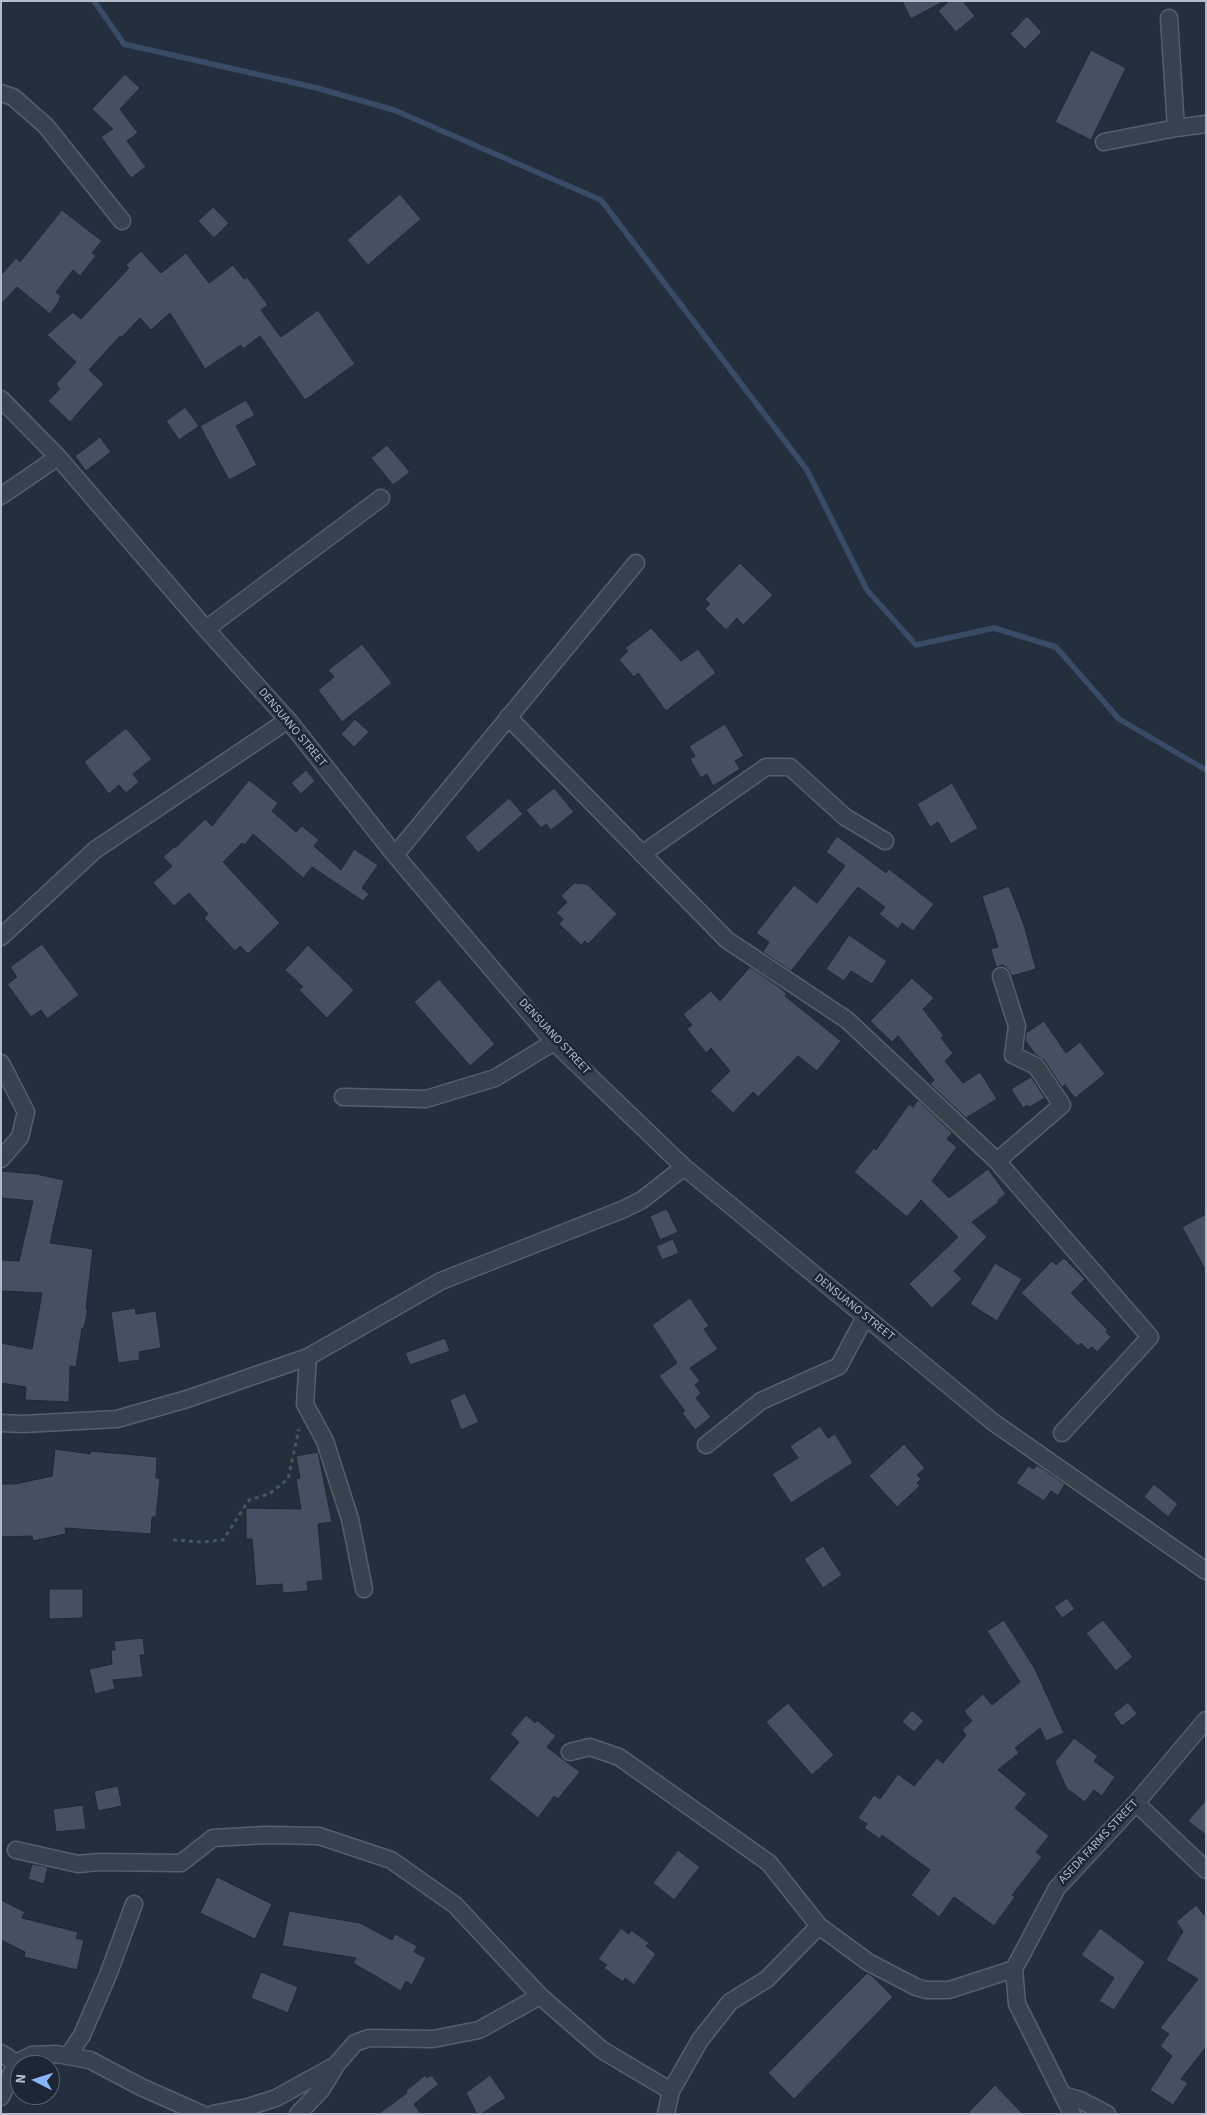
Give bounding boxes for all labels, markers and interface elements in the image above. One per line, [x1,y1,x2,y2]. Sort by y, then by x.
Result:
street label: DENSUANO STREET [255,686,329,770]
street label: DENSUANO STREET [515,996,593,1078]
street label: DENSUANO STREET [811,1271,897,1345]
street label: ASEDA FARMS STREET [1056,1797,1142,1887]
north arrow [10,2055,60,2105]
text: N [11,2073,31,2084]

